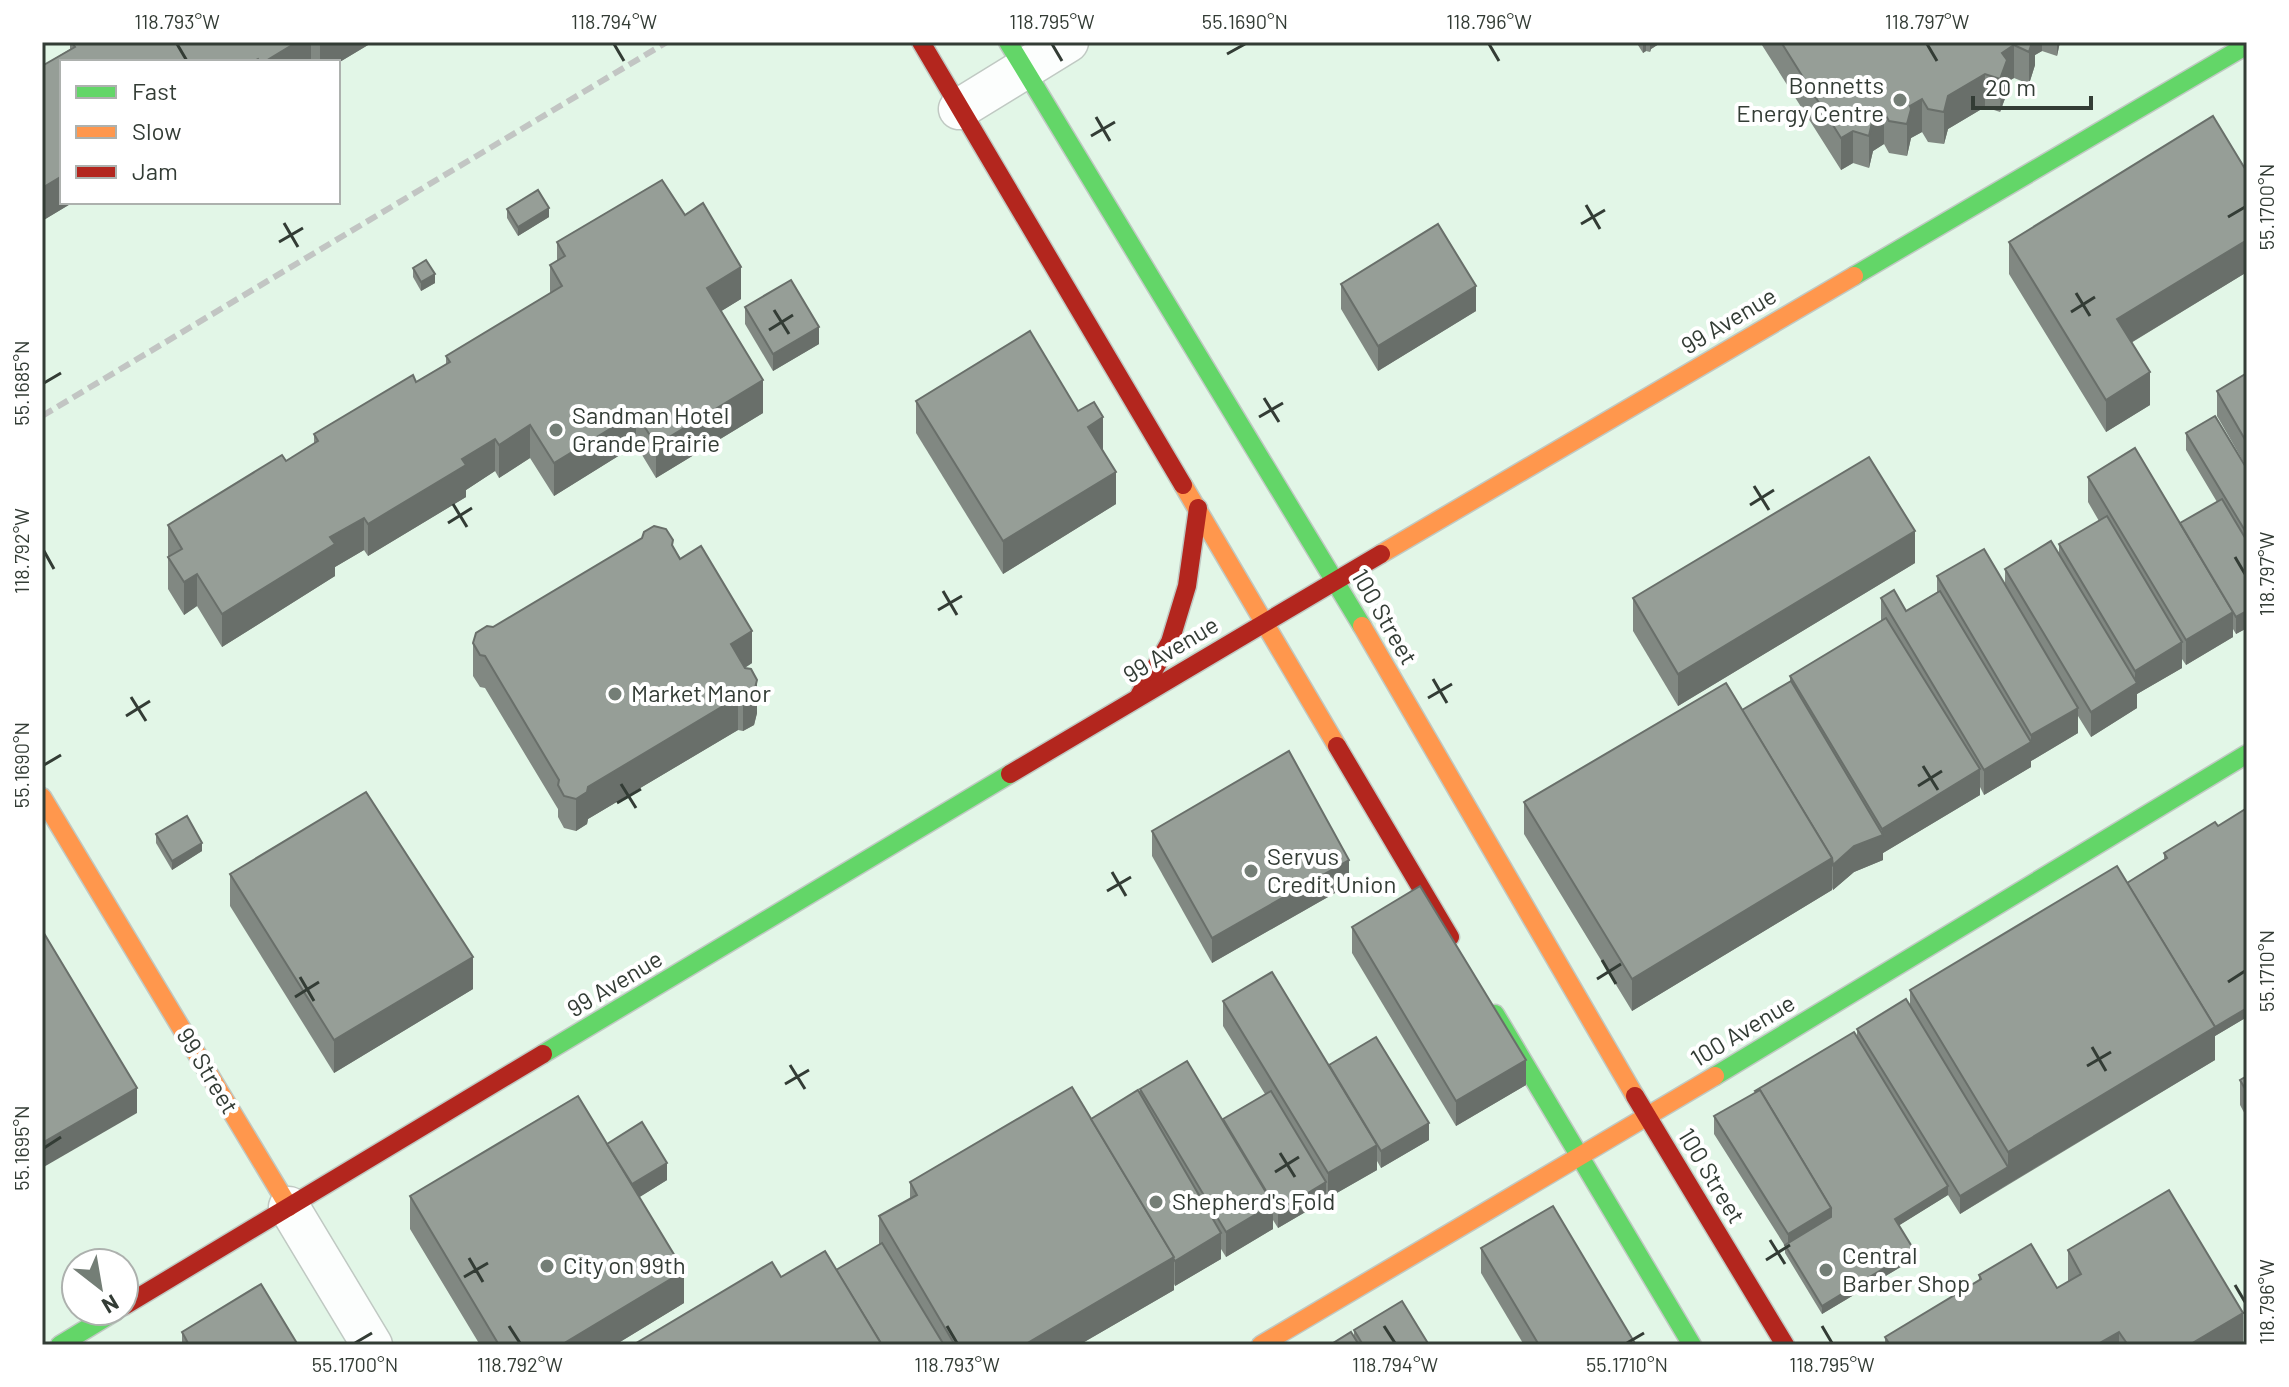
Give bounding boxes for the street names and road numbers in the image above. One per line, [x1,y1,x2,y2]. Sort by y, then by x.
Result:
street label: 99 Avenue [1675,280,1781,359]
street label: 100 Street [1346,563,1424,669]
street label: 99 Avenue [1117,609,1223,688]
street label: 99 Avenue [561,943,667,1022]
street label: 100 Avenue [1685,987,1800,1072]
street label: 99 Street [171,1022,245,1119]
street label: 100 Street [1673,1122,1752,1228]

